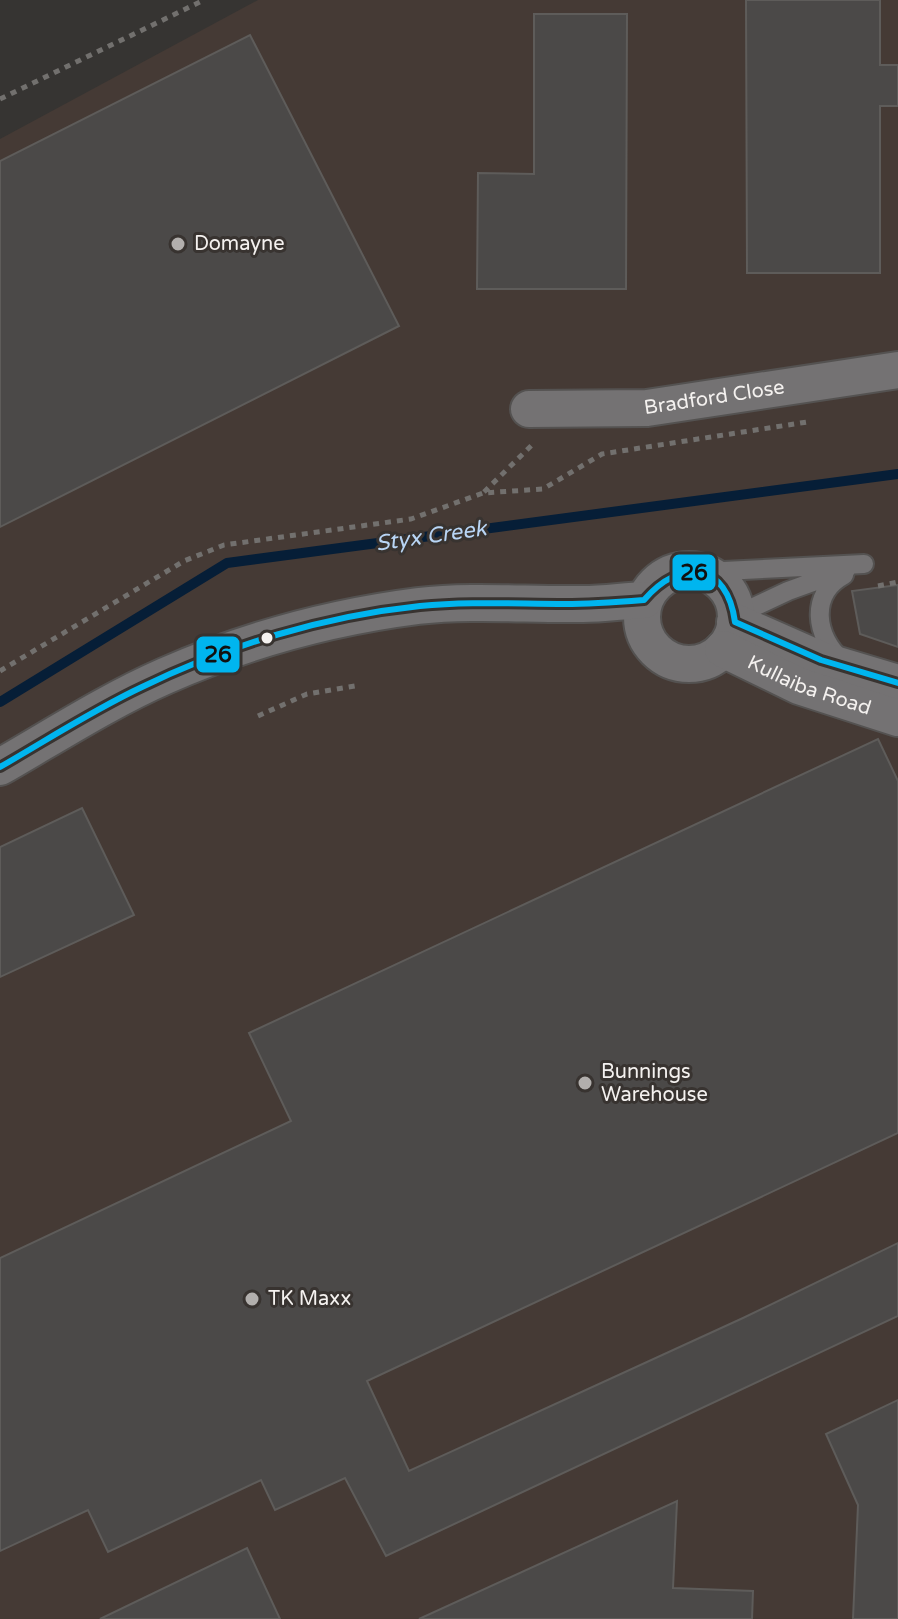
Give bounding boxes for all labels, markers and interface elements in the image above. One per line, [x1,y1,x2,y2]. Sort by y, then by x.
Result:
place label: Domayne [194,232,284,256]
marker: Domayne [169,235,187,253]
street label: Bradford Close [642,375,786,420]
water label: Styx Creek [374,515,490,557]
line badge: 26 [671,553,717,592]
text: 26 [680,560,708,586]
unlabelled marker [259,630,275,646]
line badge: 26 [195,635,241,674]
text: 26 [204,642,232,668]
street label: Kullaiba Road [743,651,874,721]
place label: Bunnings Warehouse [601,1060,708,1107]
marker: Bunnings Warehouse [576,1074,594,1092]
place label: TK Maxx [268,1287,351,1311]
marker: TK Maxx [243,1290,261,1308]

